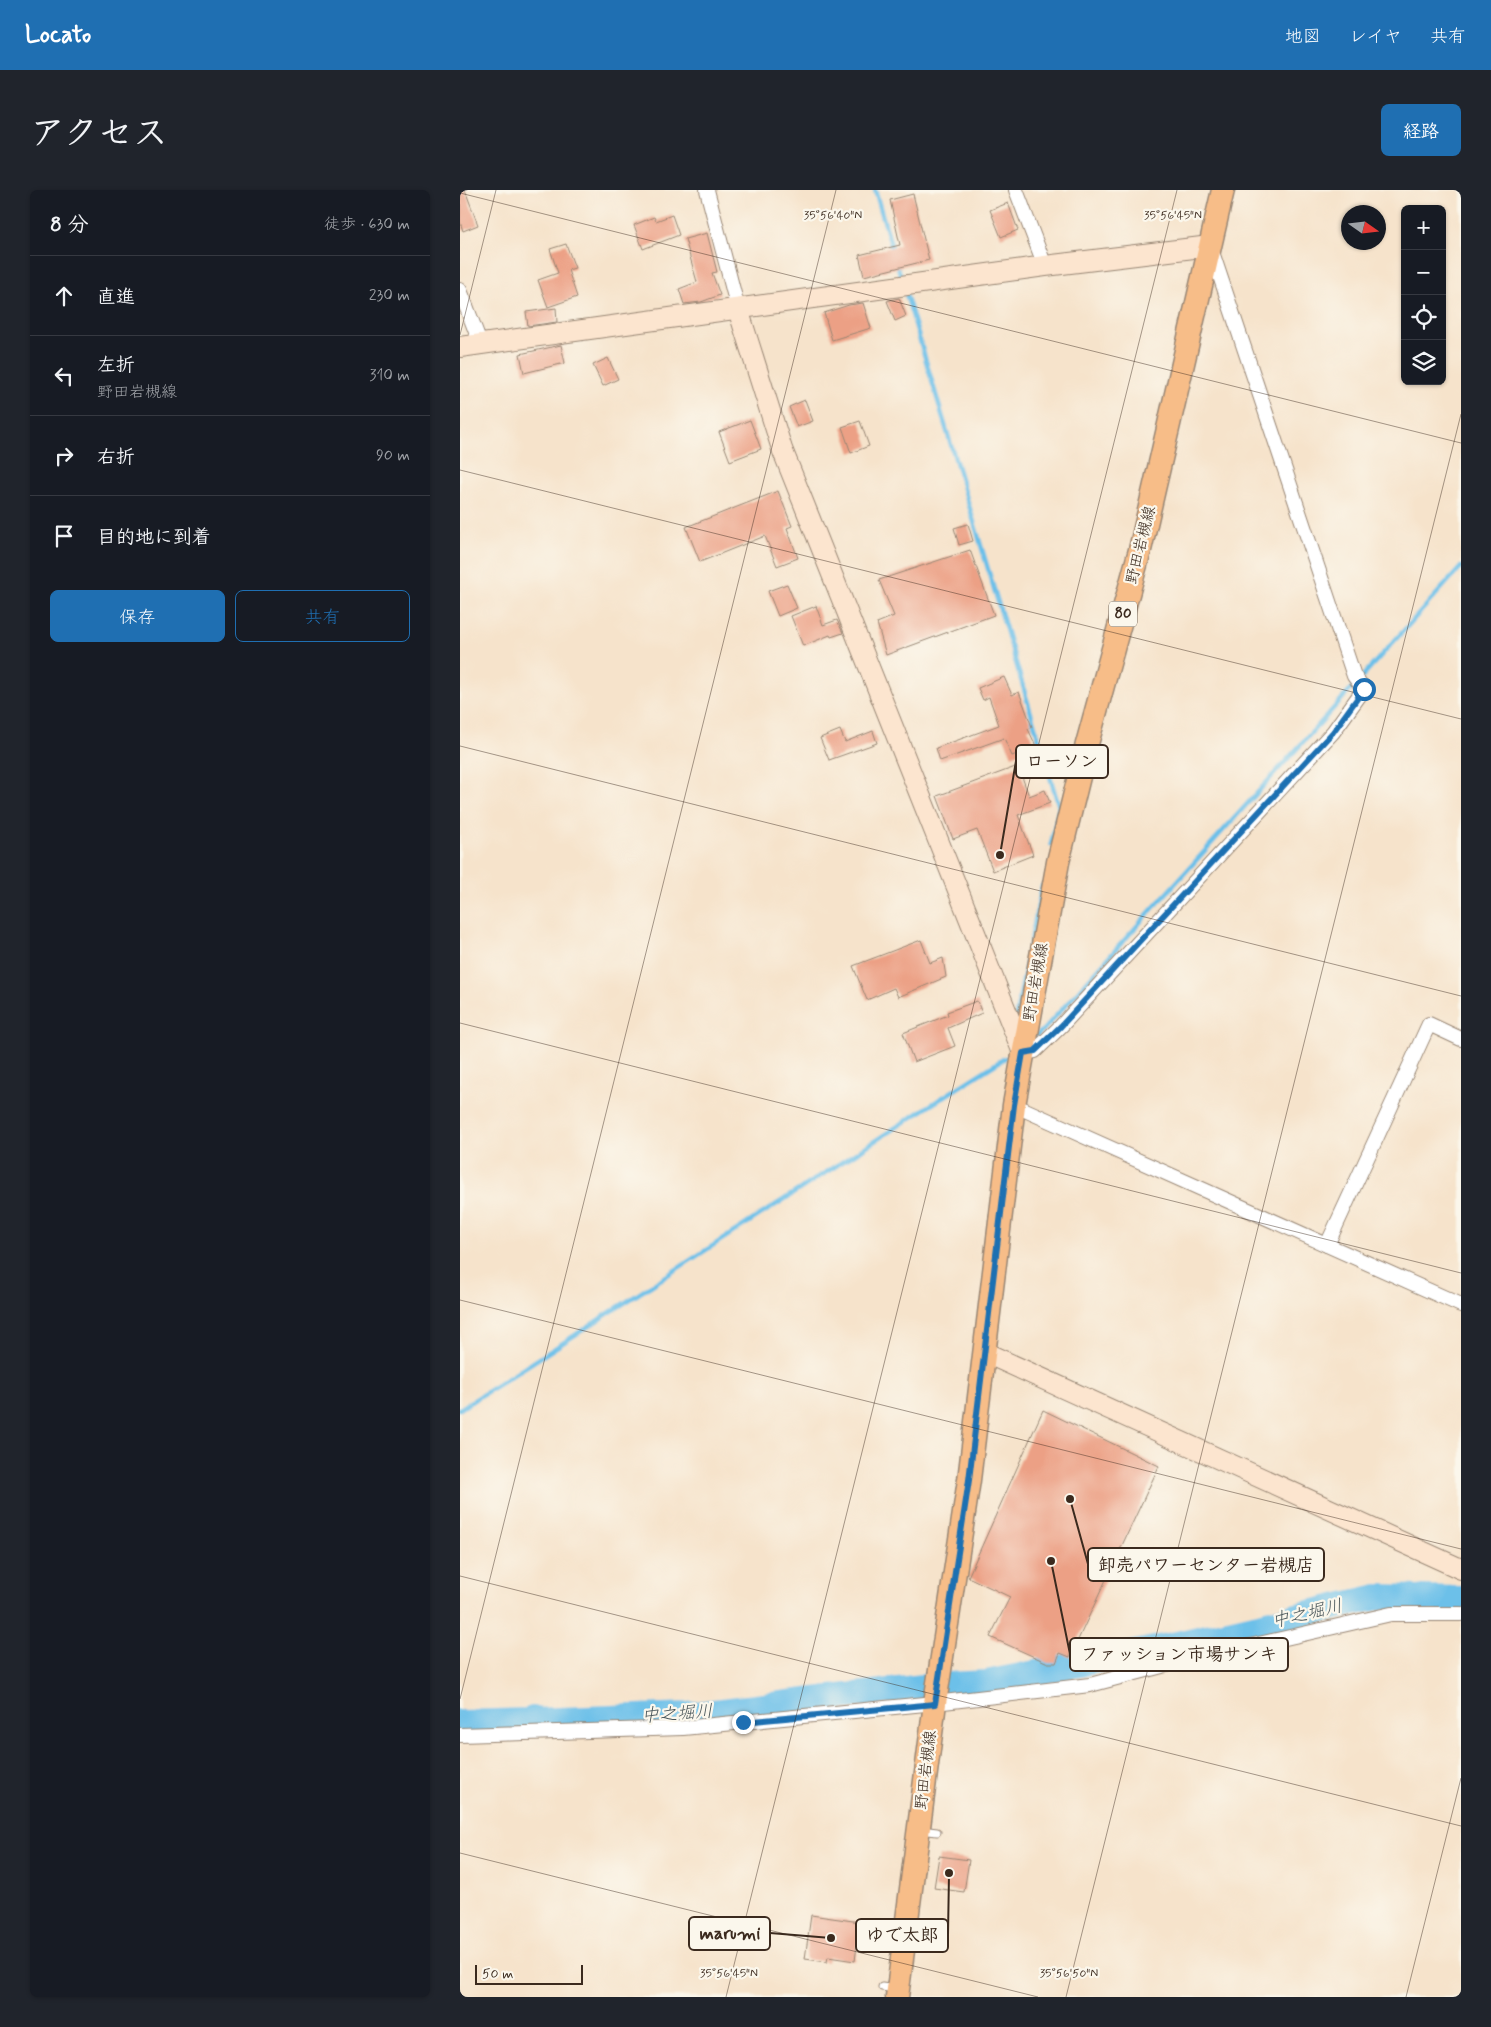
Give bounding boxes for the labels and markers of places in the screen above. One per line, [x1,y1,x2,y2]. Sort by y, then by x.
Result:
callout: ローソン [1016,745,1108,778]
callout: 卸売パワーセンター岩槻店 [1088,1548,1324,1581]
callout: ファッション市場サンキ [1070,1638,1288,1671]
callout: marumi [689,1917,770,1950]
callout: ゆで太郎 [856,1919,948,1952]

